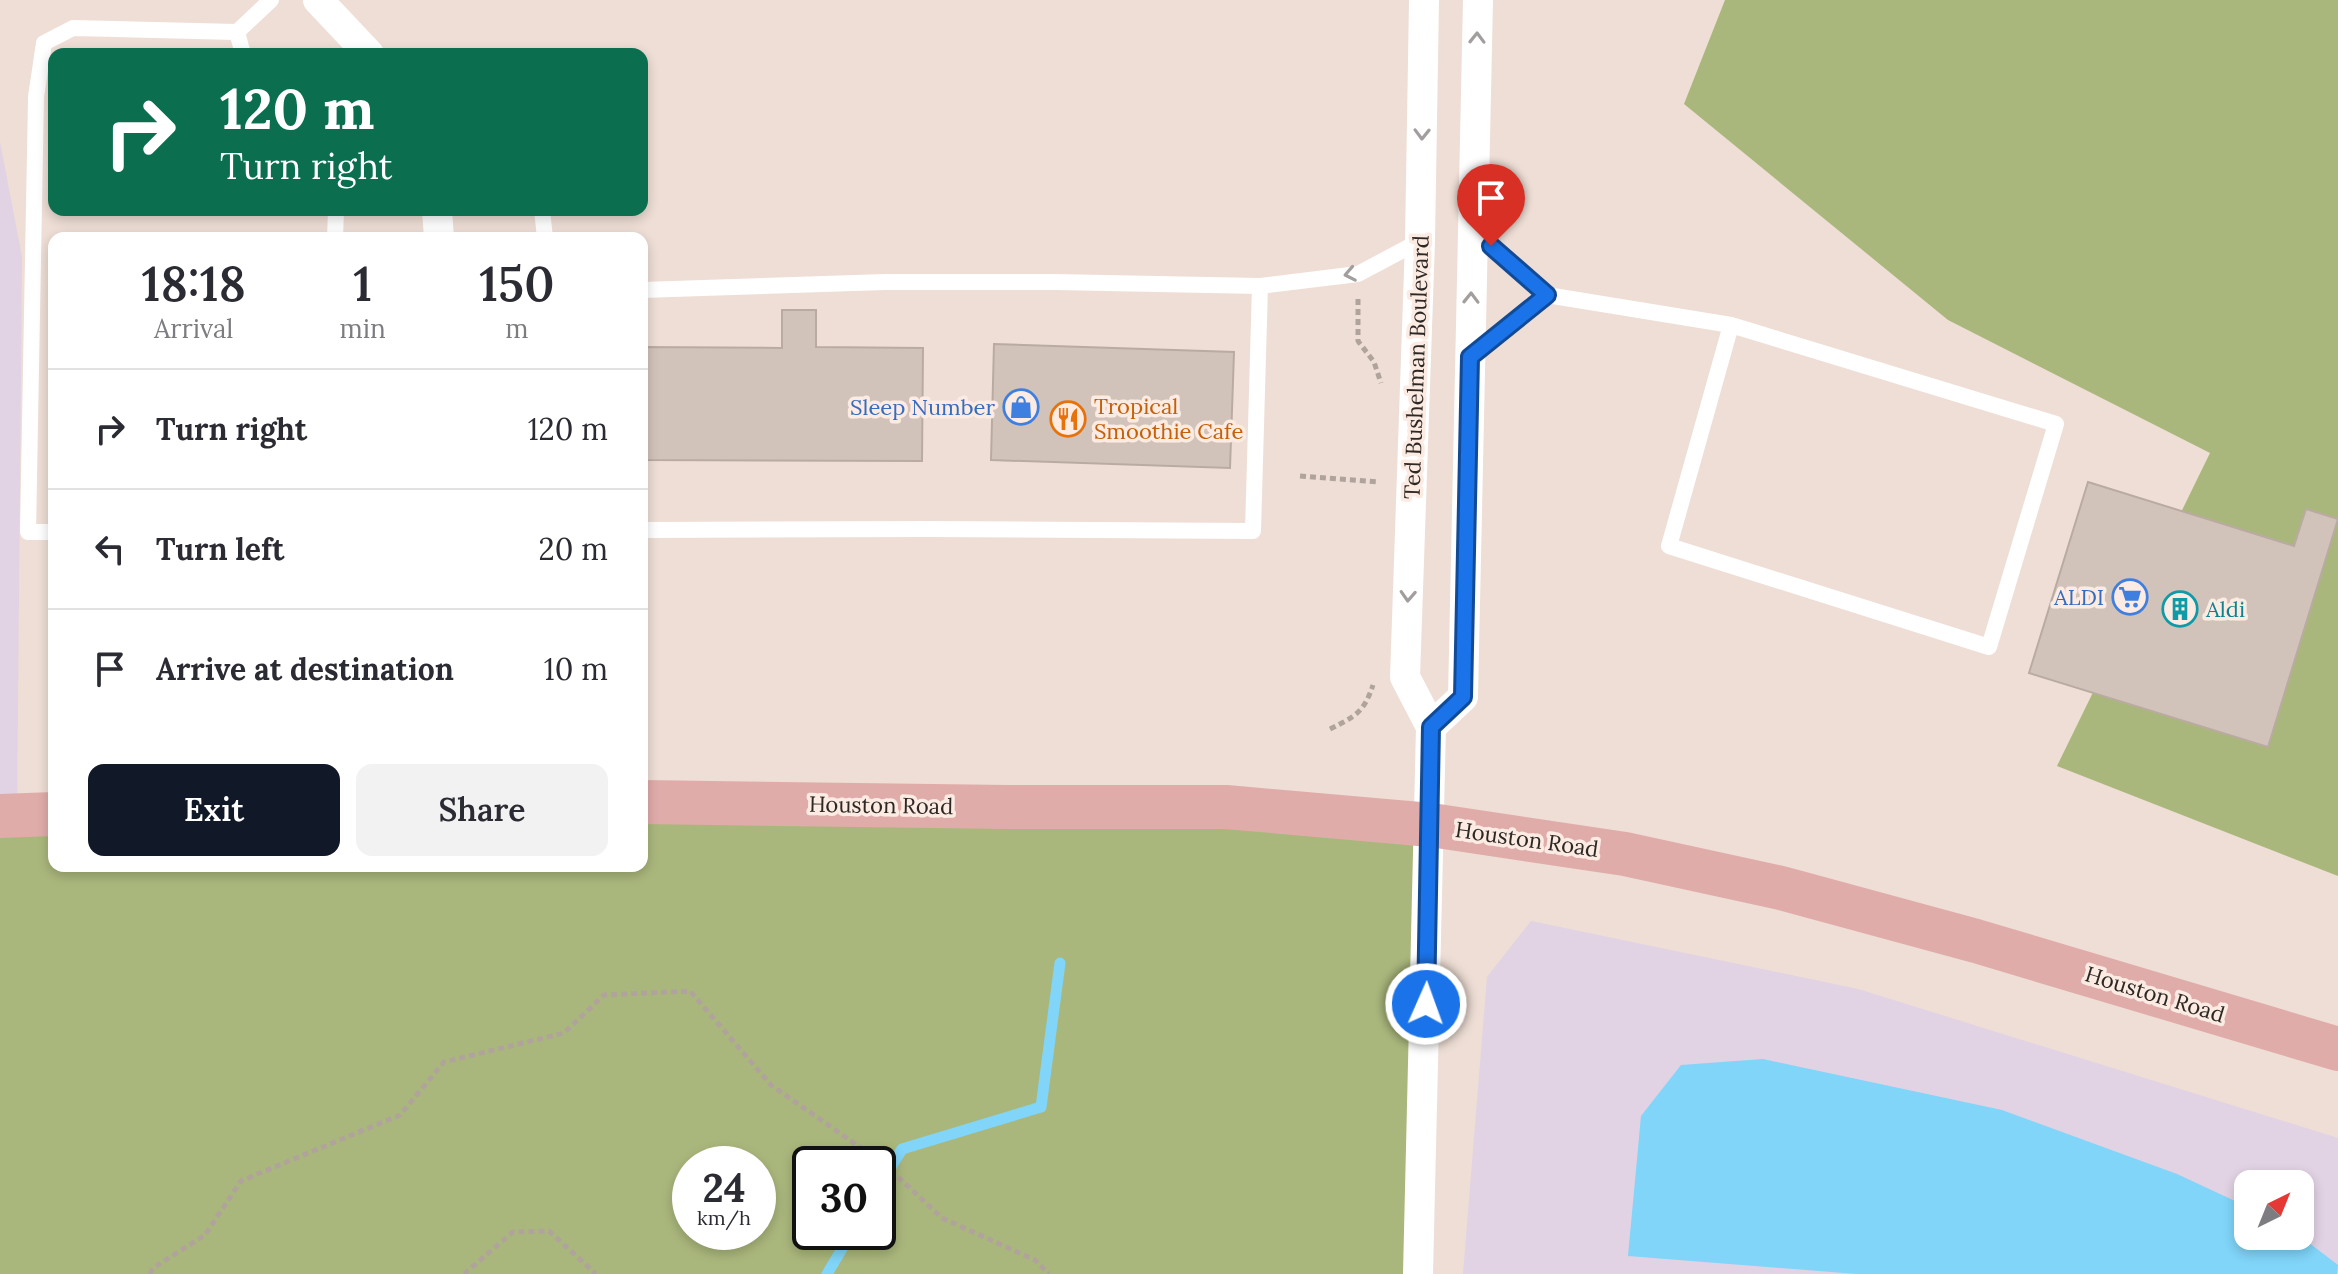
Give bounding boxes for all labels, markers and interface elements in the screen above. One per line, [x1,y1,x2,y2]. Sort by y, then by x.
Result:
one-way arrow [1468,31,1486,44]
text: 120 m [220,73,374,144]
icon: right [88,80,192,184]
one-way arrow [1413,128,1430,141]
text: Turn right [220,143,393,189]
pin [1457,164,1525,246]
icon: arrive [1469,176,1513,220]
street label: Ted Bushelman Boulevard [1397,235,1435,499]
text: 18:18 [142,253,246,314]
text: 1 [353,253,372,314]
text: 150 [479,253,554,314]
one-way arrow [1343,264,1356,281]
one-way arrow [1463,291,1480,304]
text: Arrival [154,312,233,345]
text: min [339,312,386,345]
text: m [505,312,528,345]
shop icon: Sleep Number [1002,388,1040,426]
place label: Tropical Smoothie Cafe [1094,392,1243,445]
place label: Sleep Number [850,393,995,421]
restaurant icon: Tropical Smoothie Cafe [1049,400,1087,438]
icon: right [88,407,132,451]
text: Turn right [156,410,307,448]
text: 120 m [528,410,608,448]
icon: left [88,527,132,571]
text: Turn left [156,530,284,568]
text: 20 m [539,530,608,568]
supermarket icon: ALDI [2111,578,2149,616]
place label: ALDI [2053,583,2104,611]
one-way arrow [1400,590,1417,603]
building icon: Aldi [2161,590,2199,628]
place label: Aldi [2205,595,2245,623]
icon: arrive [88,647,132,691]
text: Arrive at destination [156,650,454,688]
text: 10 m [544,650,608,688]
button: Exit [88,764,340,856]
button: Share [356,764,608,856]
street label: Houston Road [809,790,953,820]
street label: Houston Road [1454,815,1600,863]
street label: Houston Road [2082,959,2228,1029]
position arrow [1384,962,1468,1046]
speed limit sign: 30 [792,1146,896,1250]
text: 24 [702,1162,746,1213]
north arrow [2234,1170,2314,1250]
map controls [2234,1170,2314,1250]
text: km/h [697,1205,751,1230]

